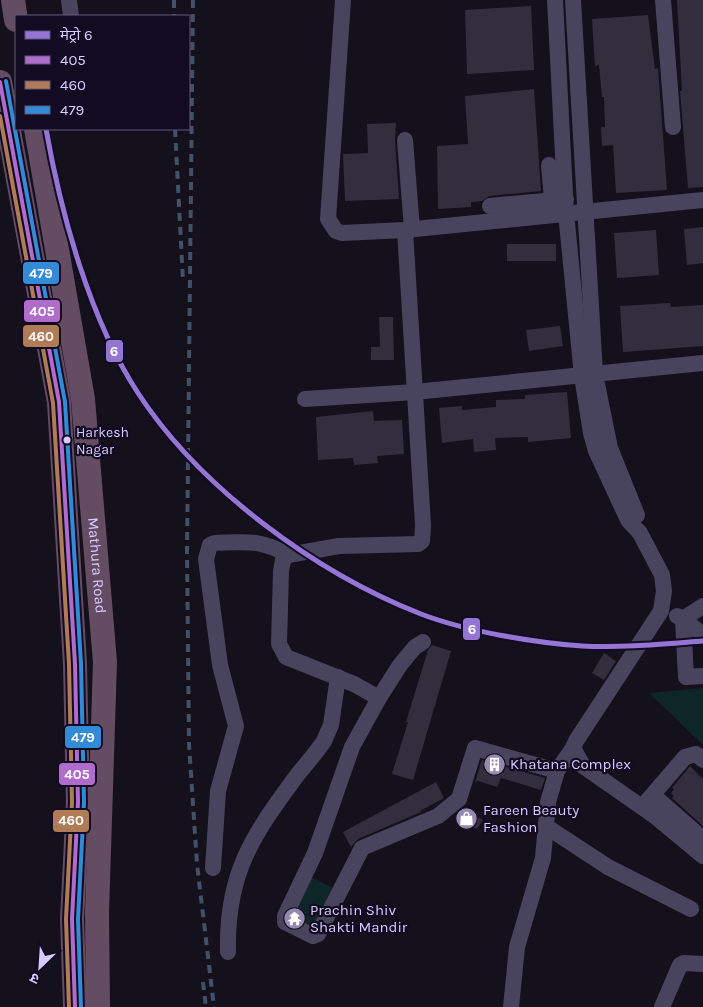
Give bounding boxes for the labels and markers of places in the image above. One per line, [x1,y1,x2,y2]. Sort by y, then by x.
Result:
place label: Harkesh Nagar [76,424,129,458]
marker: Harkesh Nagar [62,435,72,445]
building icon: Khatana Complex [482,752,506,776]
place label: Khatana Complex [510,755,631,773]
place label: Fareen Beauty Fashion [483,801,579,836]
shop icon: Fareen Beauty Fashion [455,807,479,831]
place label: Prachin Shiv Shakti Mandir [310,901,408,936]
temple icon: Prachin Shiv Shakti Mandir [282,907,306,931]

